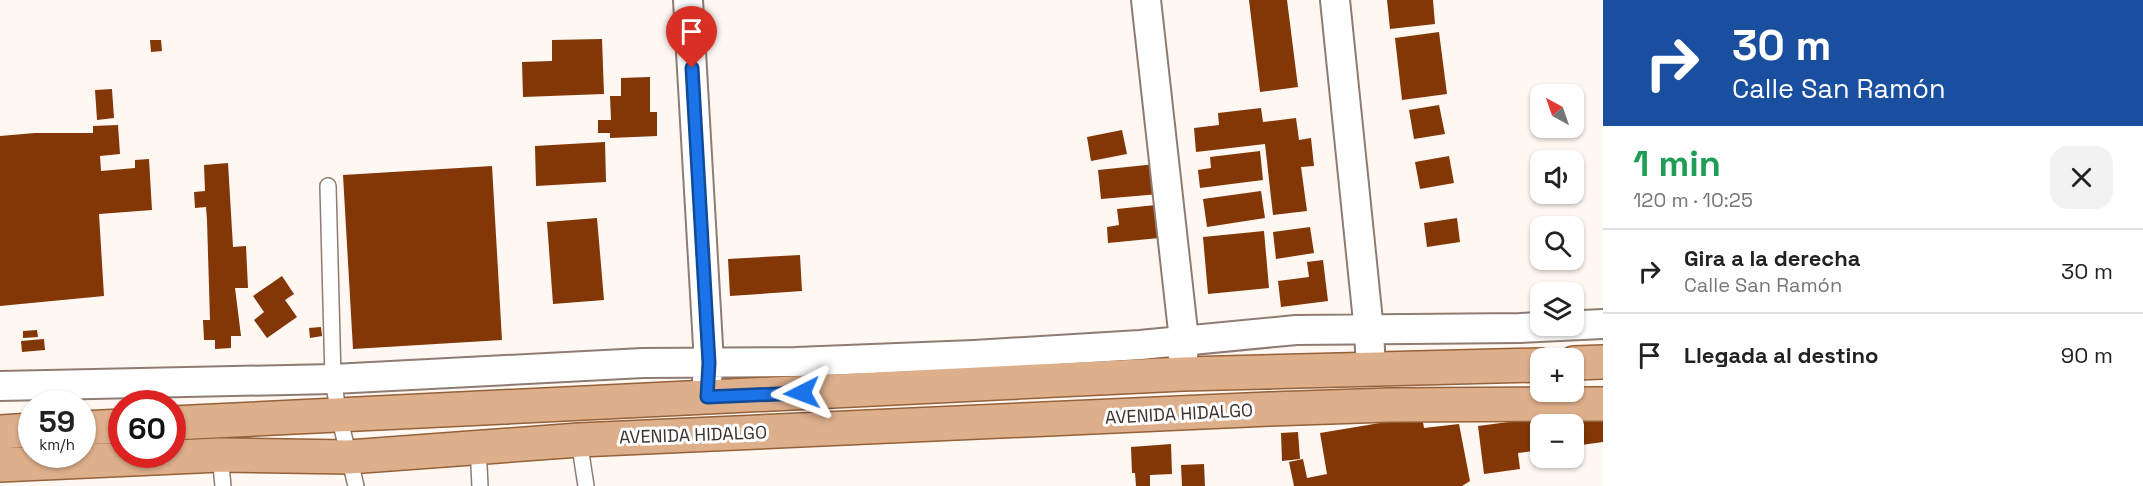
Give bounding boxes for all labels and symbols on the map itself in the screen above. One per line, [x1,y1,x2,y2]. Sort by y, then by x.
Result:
pin [666,6,717,68]
north arrow [1530,84,1584,138]
position arrow [770,361,834,425]
speed limit sign: 60 [108,390,186,468]
street label: AVENIDA HIDALGO [1104,398,1254,429]
street label: AVENIDA HIDALGO [619,420,767,449]

